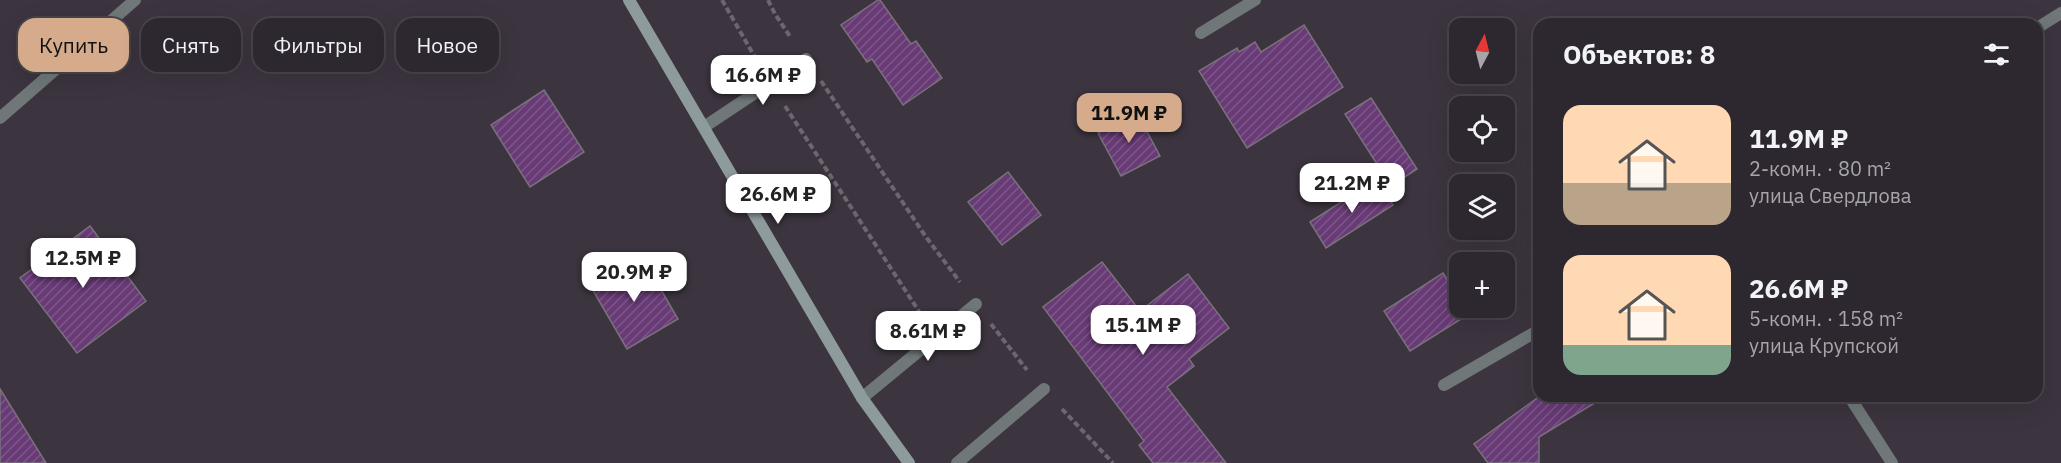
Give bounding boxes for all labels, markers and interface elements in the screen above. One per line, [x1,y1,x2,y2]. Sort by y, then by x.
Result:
chip: Купить [18,18,129,72]
chip: Снять [141,18,241,72]
chip: Фильтры [253,18,384,72]
chip: Новое [396,18,499,72]
north arrow [1449,18,1515,84]
map controls [1449,18,1515,318]
text: Объектов: 8 [1563,37,1715,71]
icon: filters [1980,38,2013,71]
pin: 16.6M ₽ [708,55,818,106]
text: 16.6M ₽ [725,61,801,88]
pin: 11.9M ₽ [1074,93,1184,144]
button: locate [1449,96,1515,162]
text: 11.9M ₽ [1091,99,1167,126]
text: 11.9M ₽ [1749,121,1848,155]
icon: home [1611,129,1683,201]
text: 2-комн. · 80 m² [1749,155,1891,182]
pin: 21.2M ₽ [1297,163,1407,214]
text: 21.2M ₽ [1314,169,1390,196]
pin: 26.6M ₽ [723,174,833,225]
button: layers [1449,174,1515,240]
text: 26.6M ₽ [740,180,816,207]
text: улица Свердлова [1749,182,1912,209]
pin: 12.5M ₽ [28,238,138,289]
text: 12.5M ₽ [45,244,121,271]
pin: 20.9M ₽ [579,252,689,303]
button: + [1449,252,1515,318]
text: 20.9M ₽ [596,258,672,285]
text: 26.6M ₽ [1749,271,1848,305]
icon: home [1611,279,1683,351]
pin: 15.1M ₽ [1088,305,1198,356]
text: 5-комн. · 158 m² [1749,305,1903,332]
pin: 8.61M ₽ [873,311,983,362]
text: 15.1M ₽ [1105,311,1181,338]
text: 8.61M ₽ [890,317,966,344]
text: улица Крупской [1749,332,1899,359]

